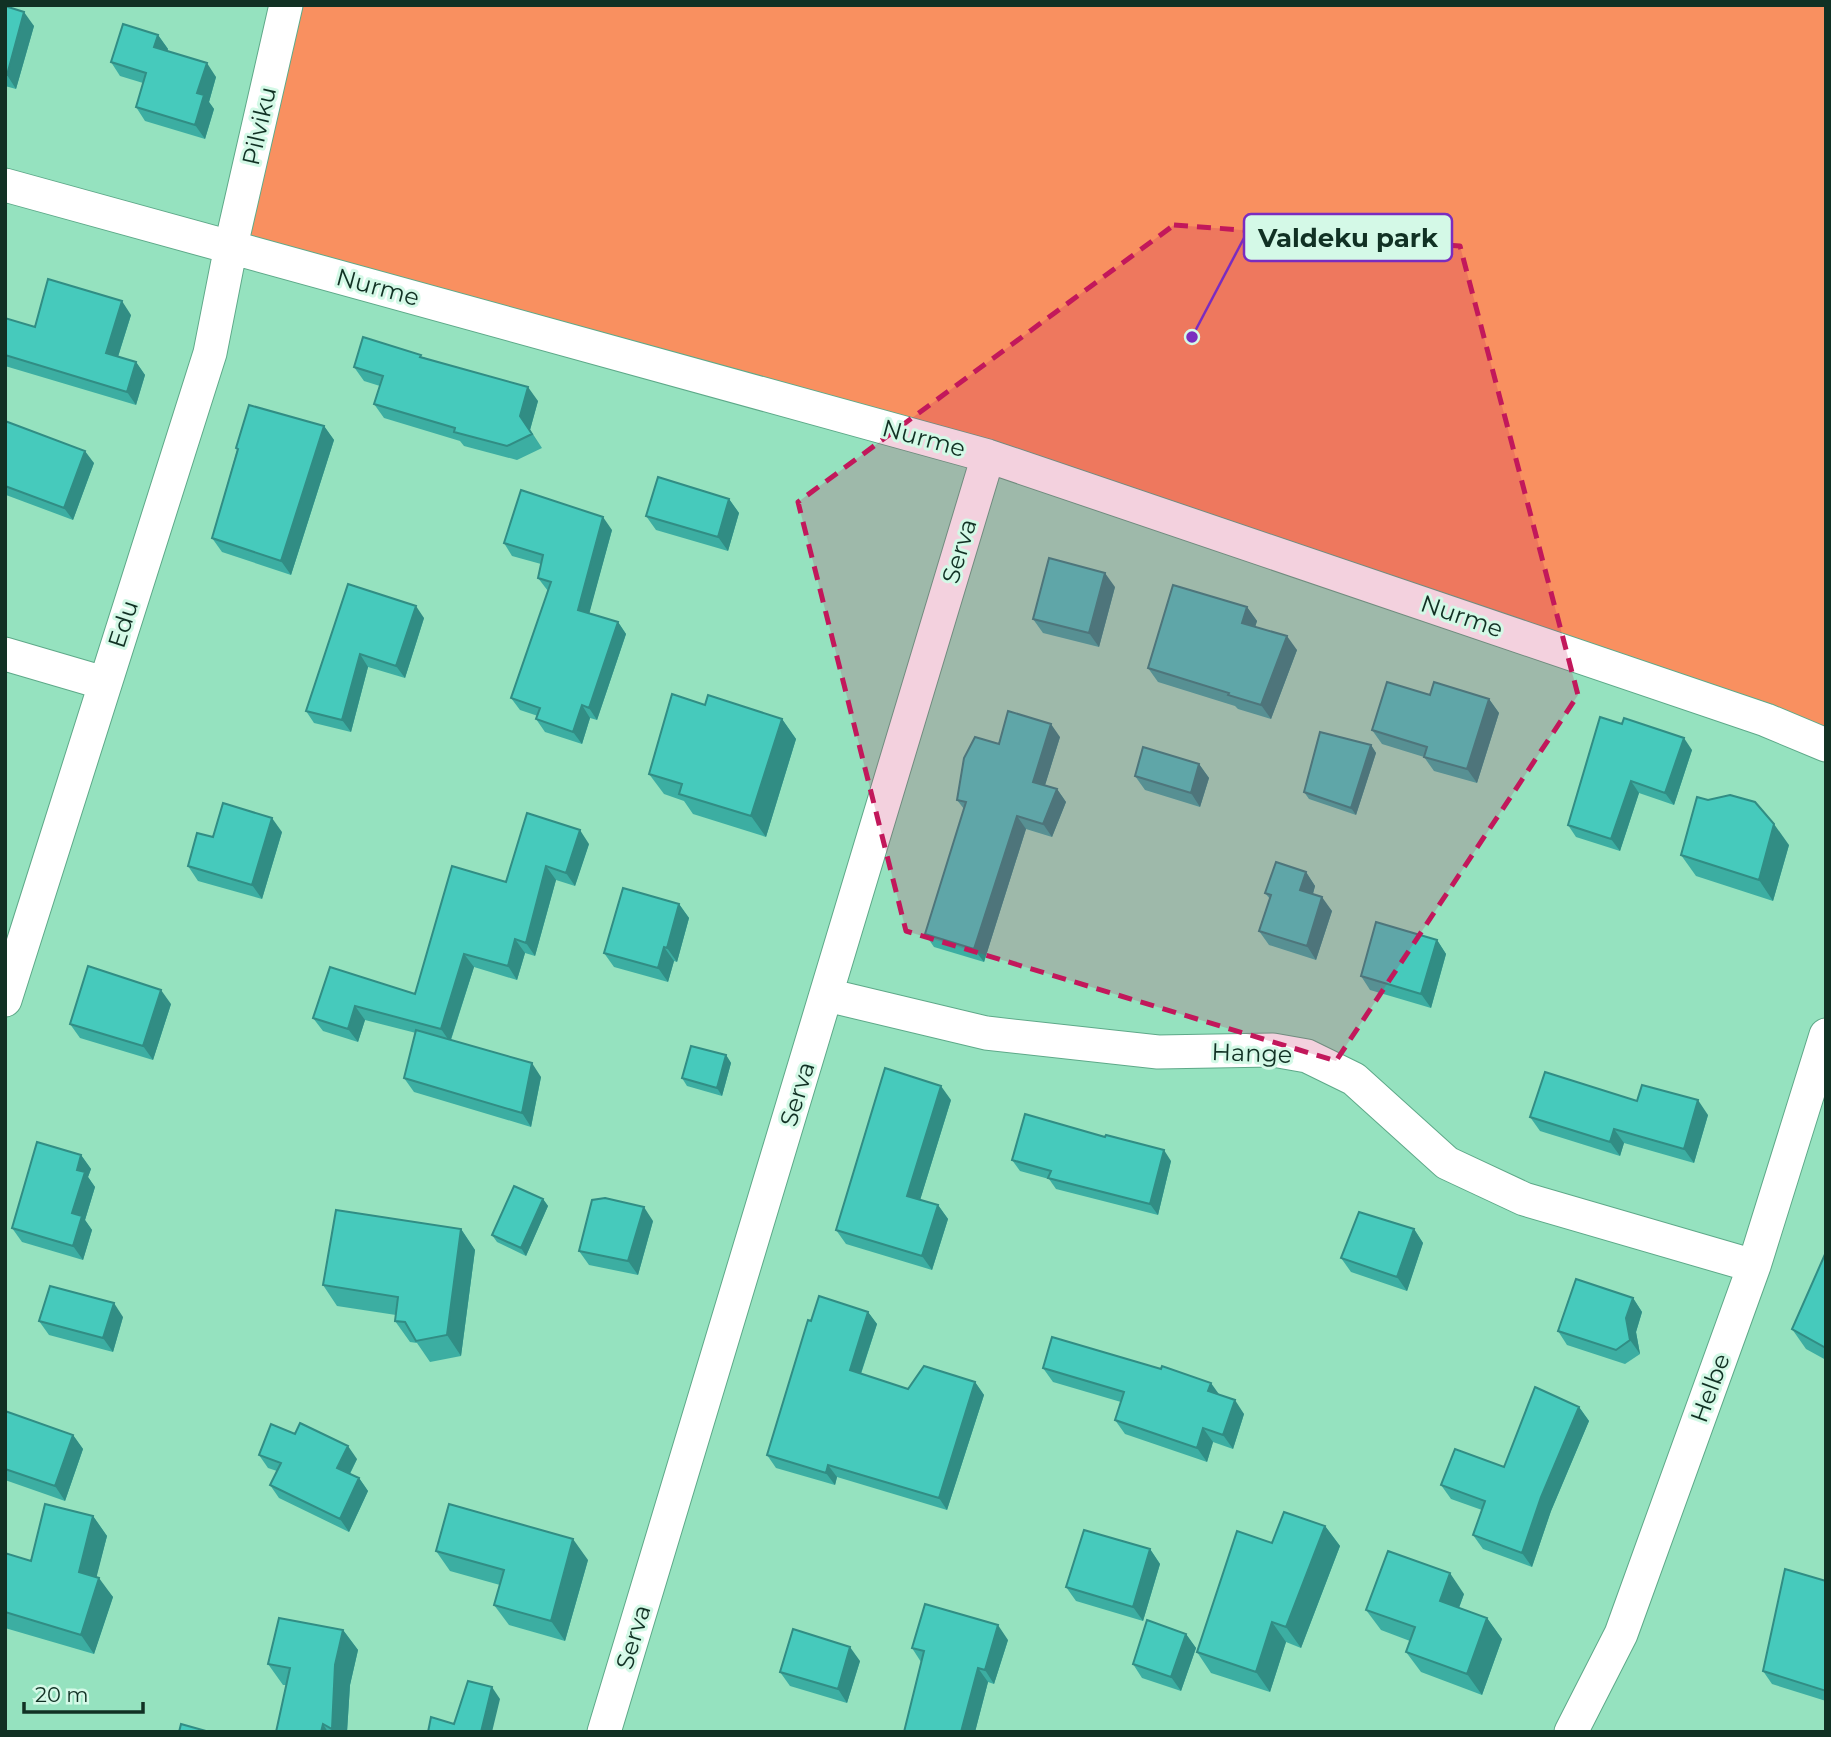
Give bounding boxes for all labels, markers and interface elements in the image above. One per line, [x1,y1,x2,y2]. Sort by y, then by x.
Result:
street label: Pilviku [236,84,282,168]
callout: Valdeku park [1244,214,1452,261]
text: Valdeku park [1257,222,1439,254]
street label: Nurme [333,262,423,312]
street label: Nurme [879,413,969,463]
street label: Serva [935,515,983,587]
street label: Nurme [1417,588,1507,644]
street label: Edu [102,597,144,651]
street label: Hange [1211,1037,1293,1069]
street label: Serva [773,1058,821,1130]
street label: Helbe [1684,1350,1736,1426]
street label: Serva [609,1601,657,1673]
scale bar [24,1670,144,1714]
text: 20 m [35,1682,89,1707]

